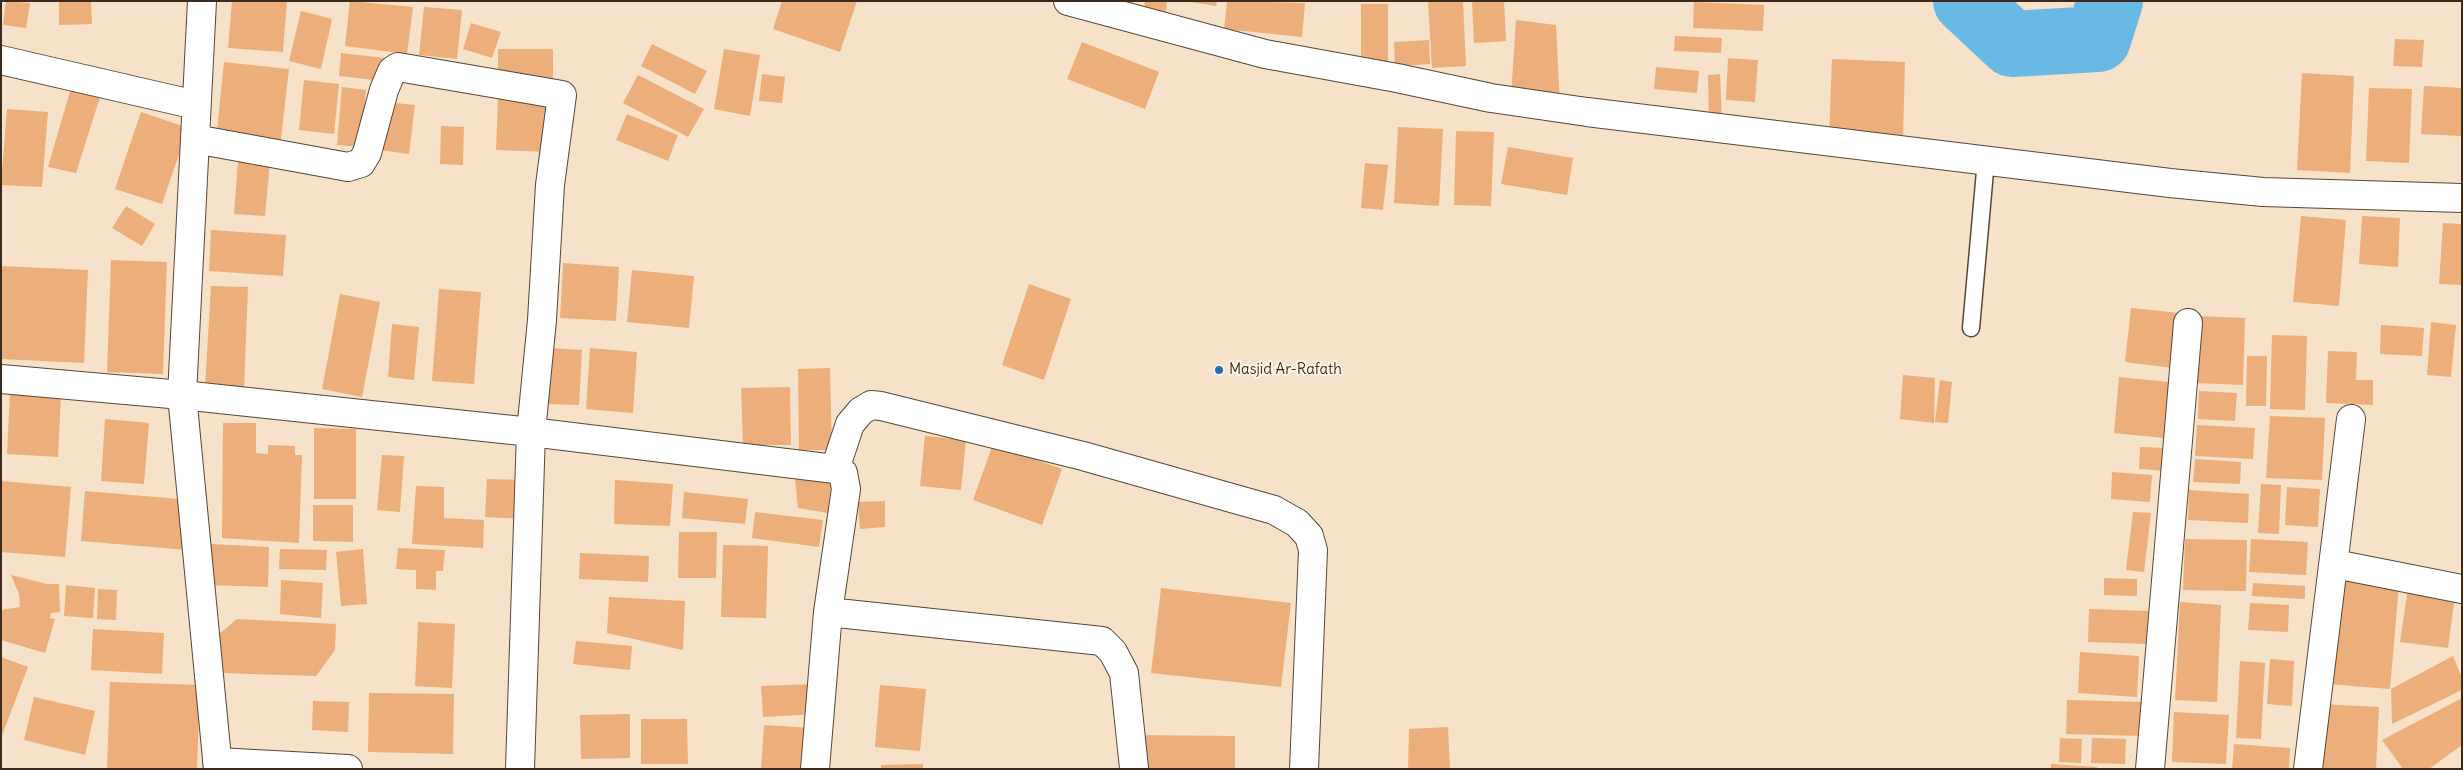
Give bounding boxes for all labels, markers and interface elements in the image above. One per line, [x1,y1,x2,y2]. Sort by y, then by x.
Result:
place label: Masjid Ar-Rafath [1229,361,1342,379]
marker: Masjid Ar-Rafath [1213,364,1225,376]

